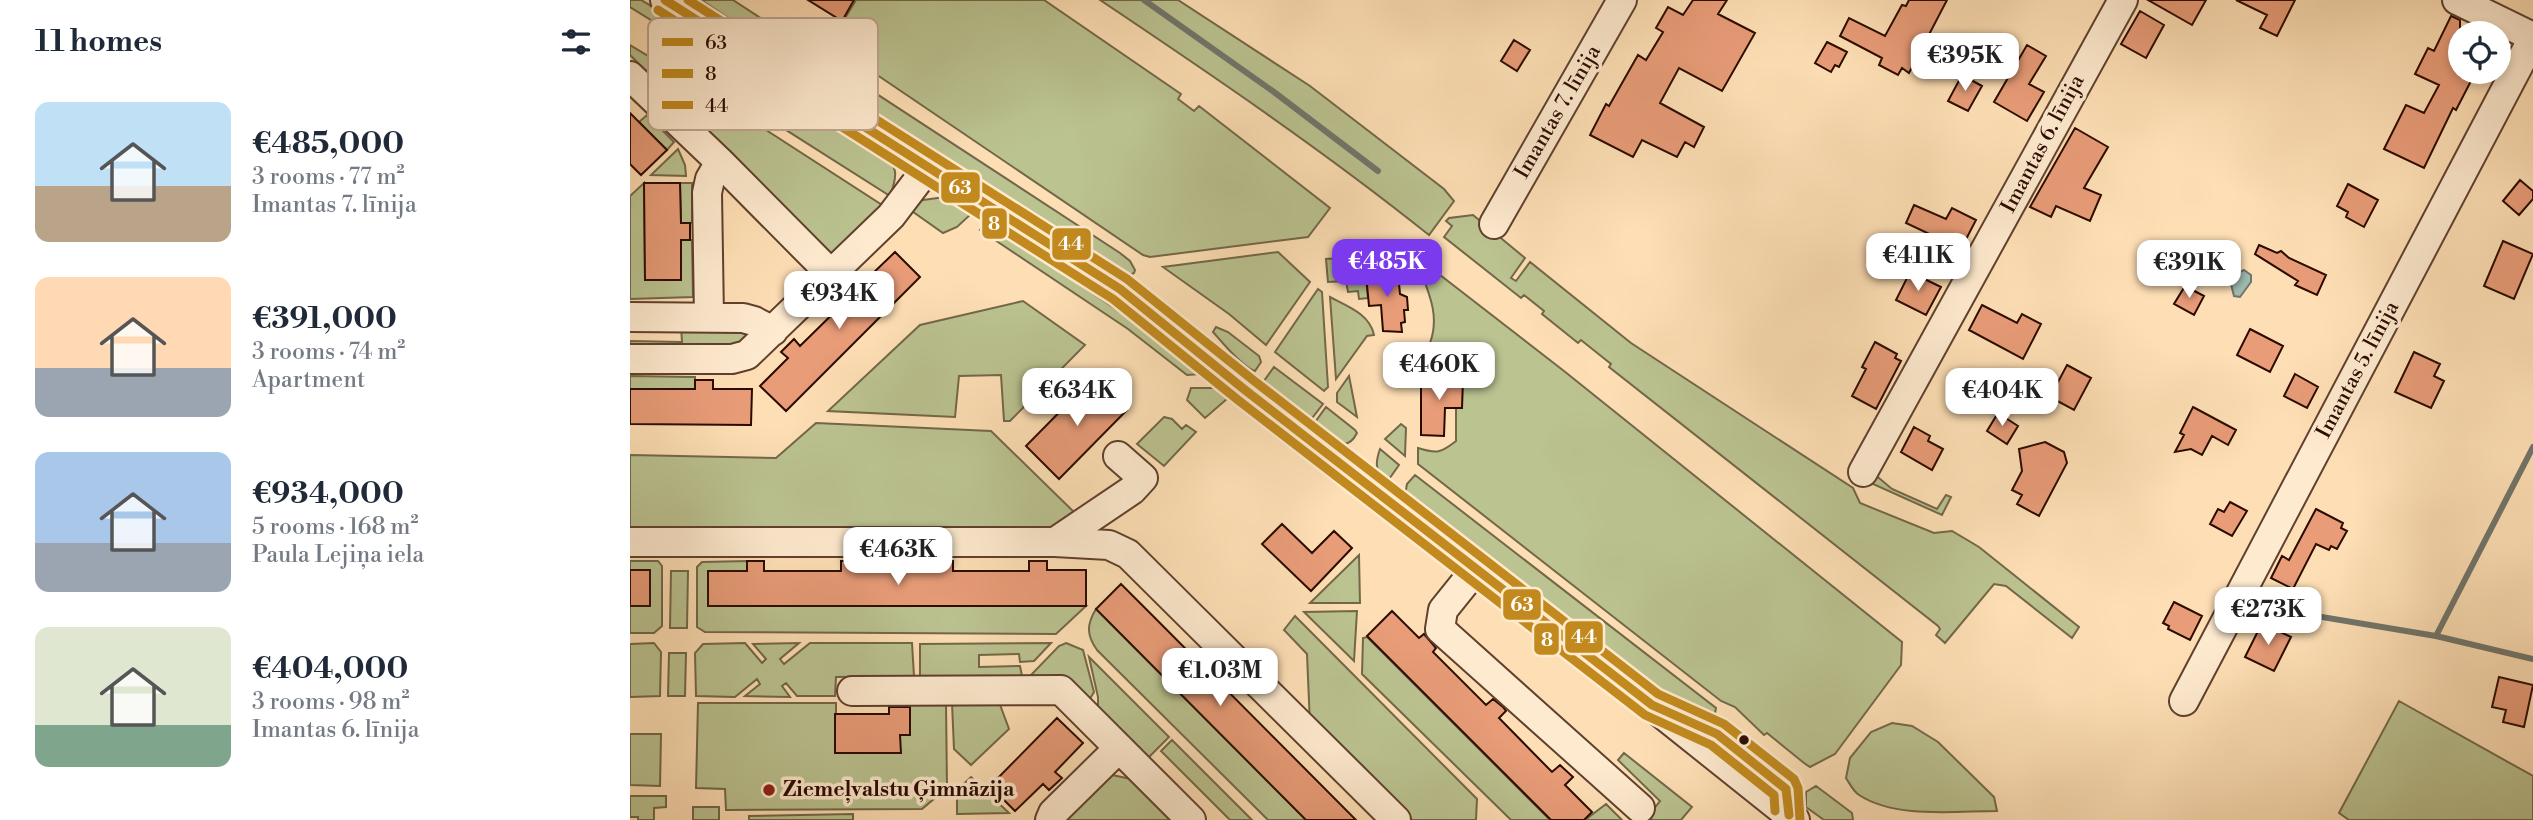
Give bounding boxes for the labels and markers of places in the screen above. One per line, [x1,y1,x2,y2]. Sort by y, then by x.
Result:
pin: €395K [1916,34,2014,93]
pin: €411K [1869,233,1967,293]
pin: €485K [1338,240,1436,299]
pin: €391K [2140,240,2238,300]
pin: €934K [790,272,888,331]
pin: €460K [1390,342,1488,402]
pin: €634K [1028,368,1126,428]
pin: €404K [1953,368,2051,428]
pin: €463K [849,528,947,587]
pin: €273K [2219,588,2317,647]
pin: €1.03M [1163,648,1277,708]
unlabelled marker [1737,733,1751,747]
place label: Ziemeļvalstu Ģimnāzija [783,777,1015,804]
marker: Ziemeļvalstu Ģimnāzija [761,782,777,798]

